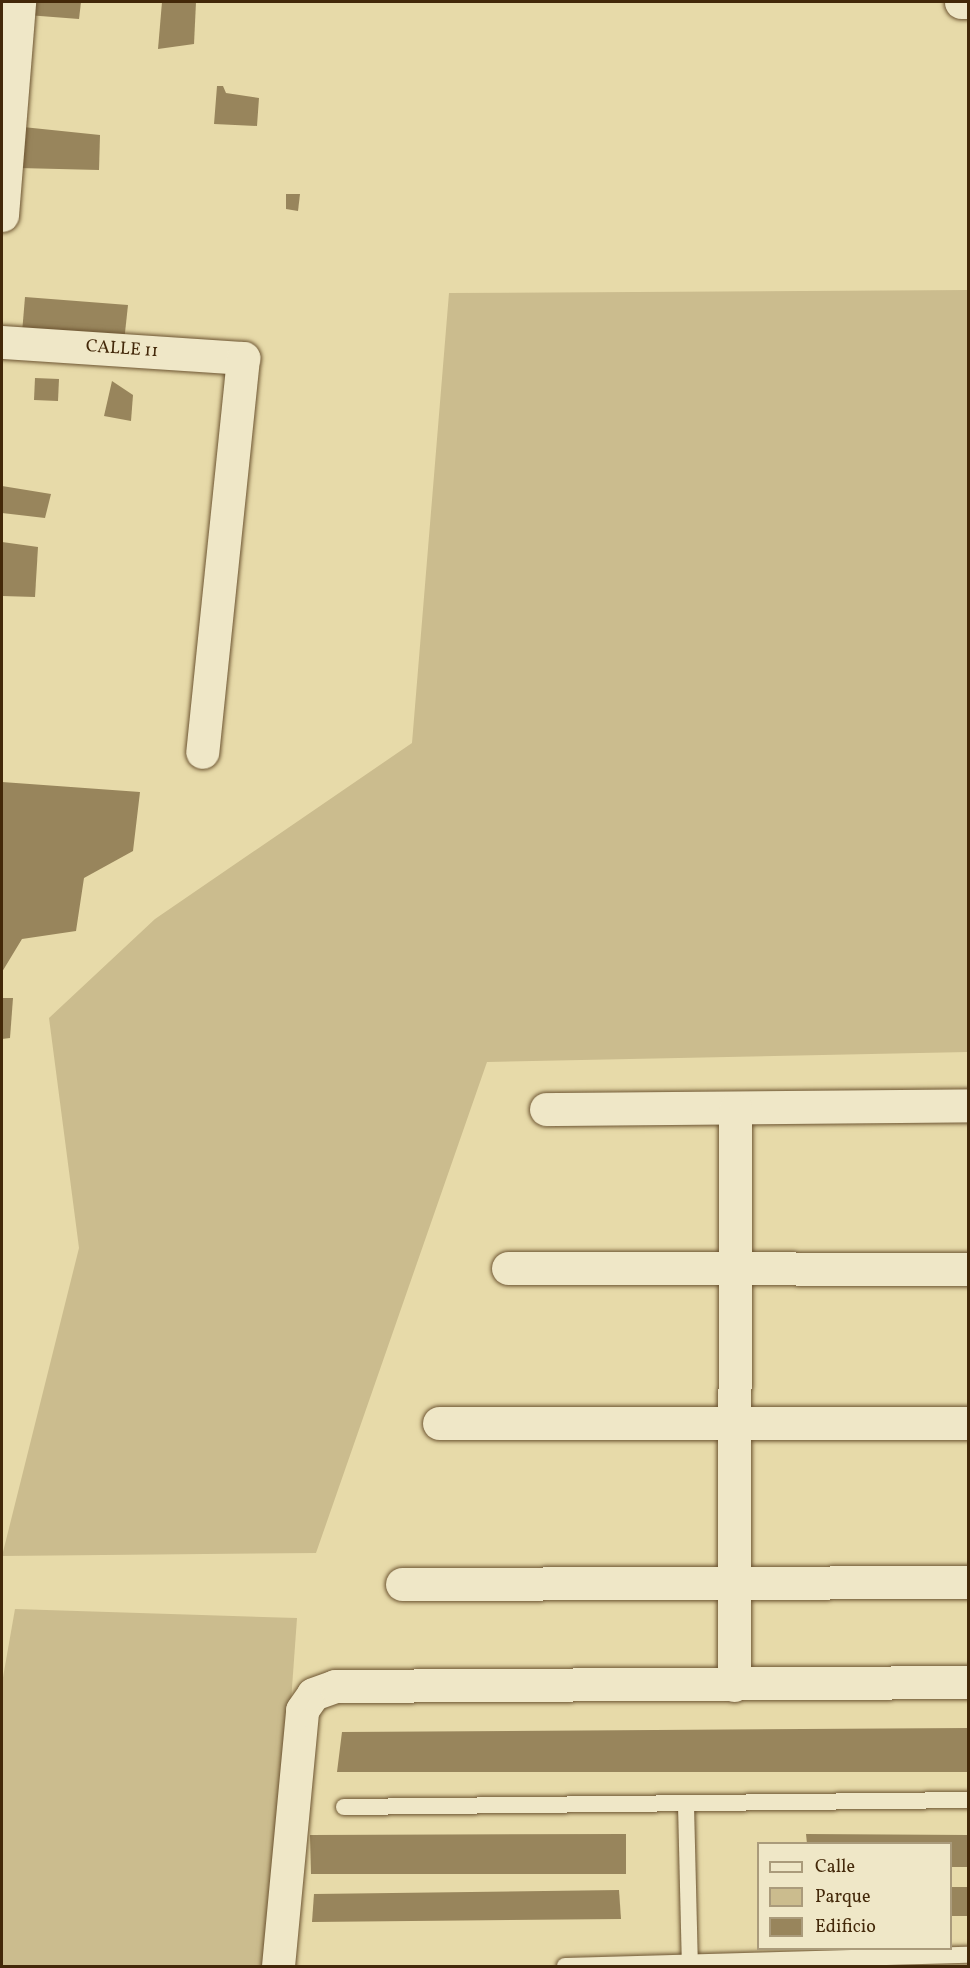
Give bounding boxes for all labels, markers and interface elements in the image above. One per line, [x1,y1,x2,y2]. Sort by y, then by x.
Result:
street label: CALLE 11 [85,337,159,363]
legend [757,1842,952,1950]
text: Calle [815,1855,855,1880]
text: Parque [815,1885,870,1910]
text: Edificio [815,1915,876,1940]

